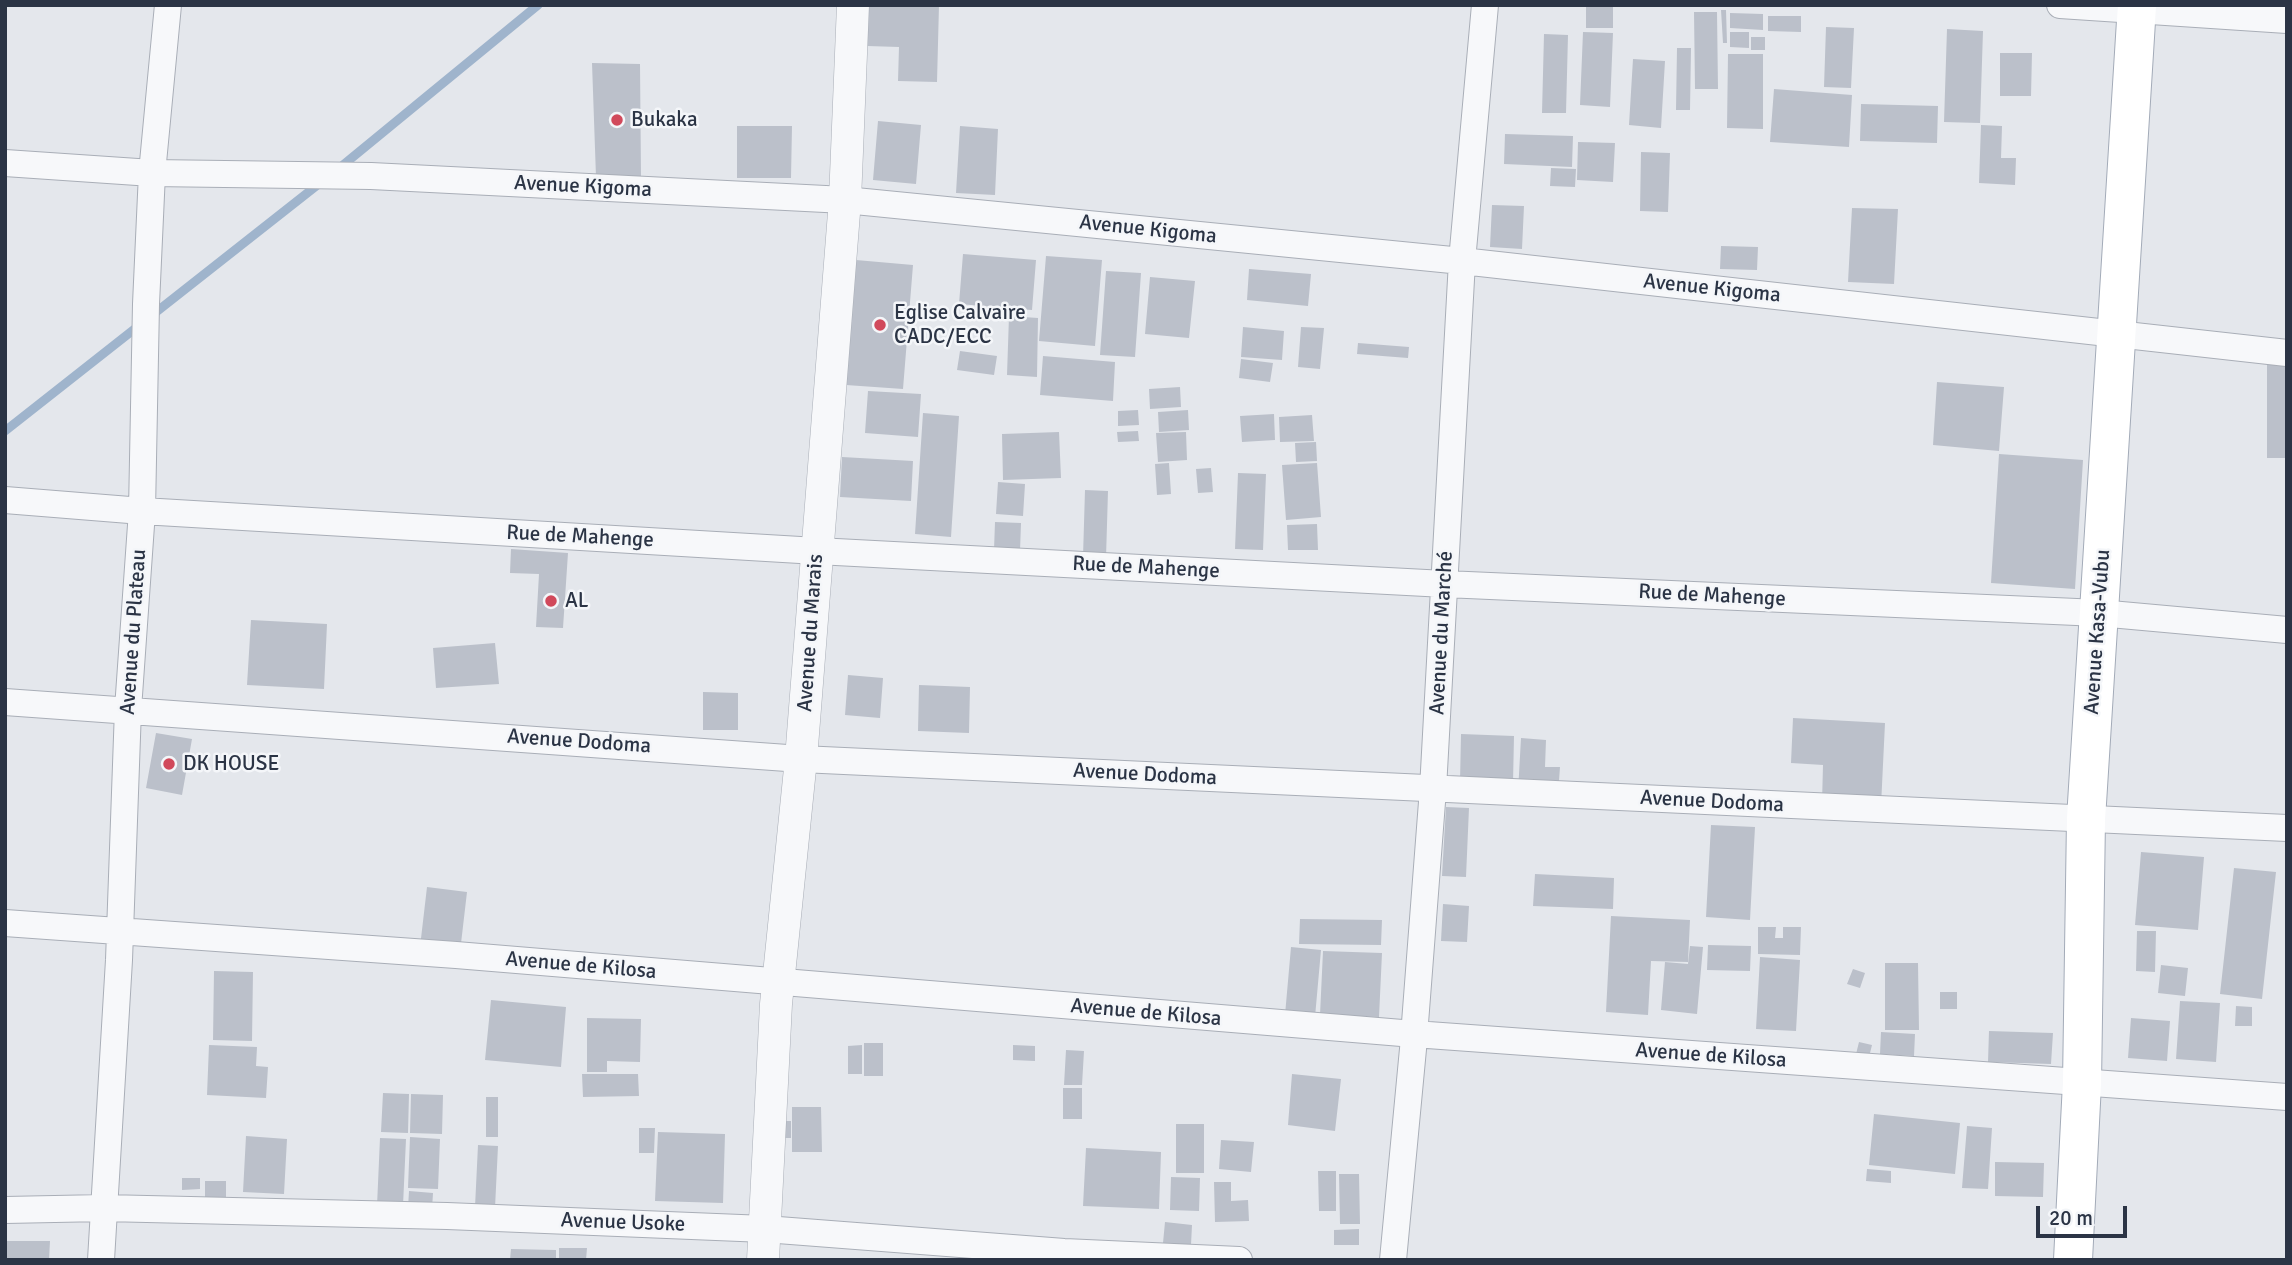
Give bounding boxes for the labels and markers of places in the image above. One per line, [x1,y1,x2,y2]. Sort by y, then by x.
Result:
place label: Bukaka [631,107,698,133]
marker: Bukaka [609,112,625,128]
place label: Eglise Calvaire CADC/ECC [894,300,1026,350]
marker: Eglise Calvaire CADC/ECC [872,317,888,333]
place label: AL [565,588,589,614]
marker: AL [543,593,559,609]
place label: DK HOUSE [183,751,279,777]
marker: DK HOUSE [161,756,177,772]

